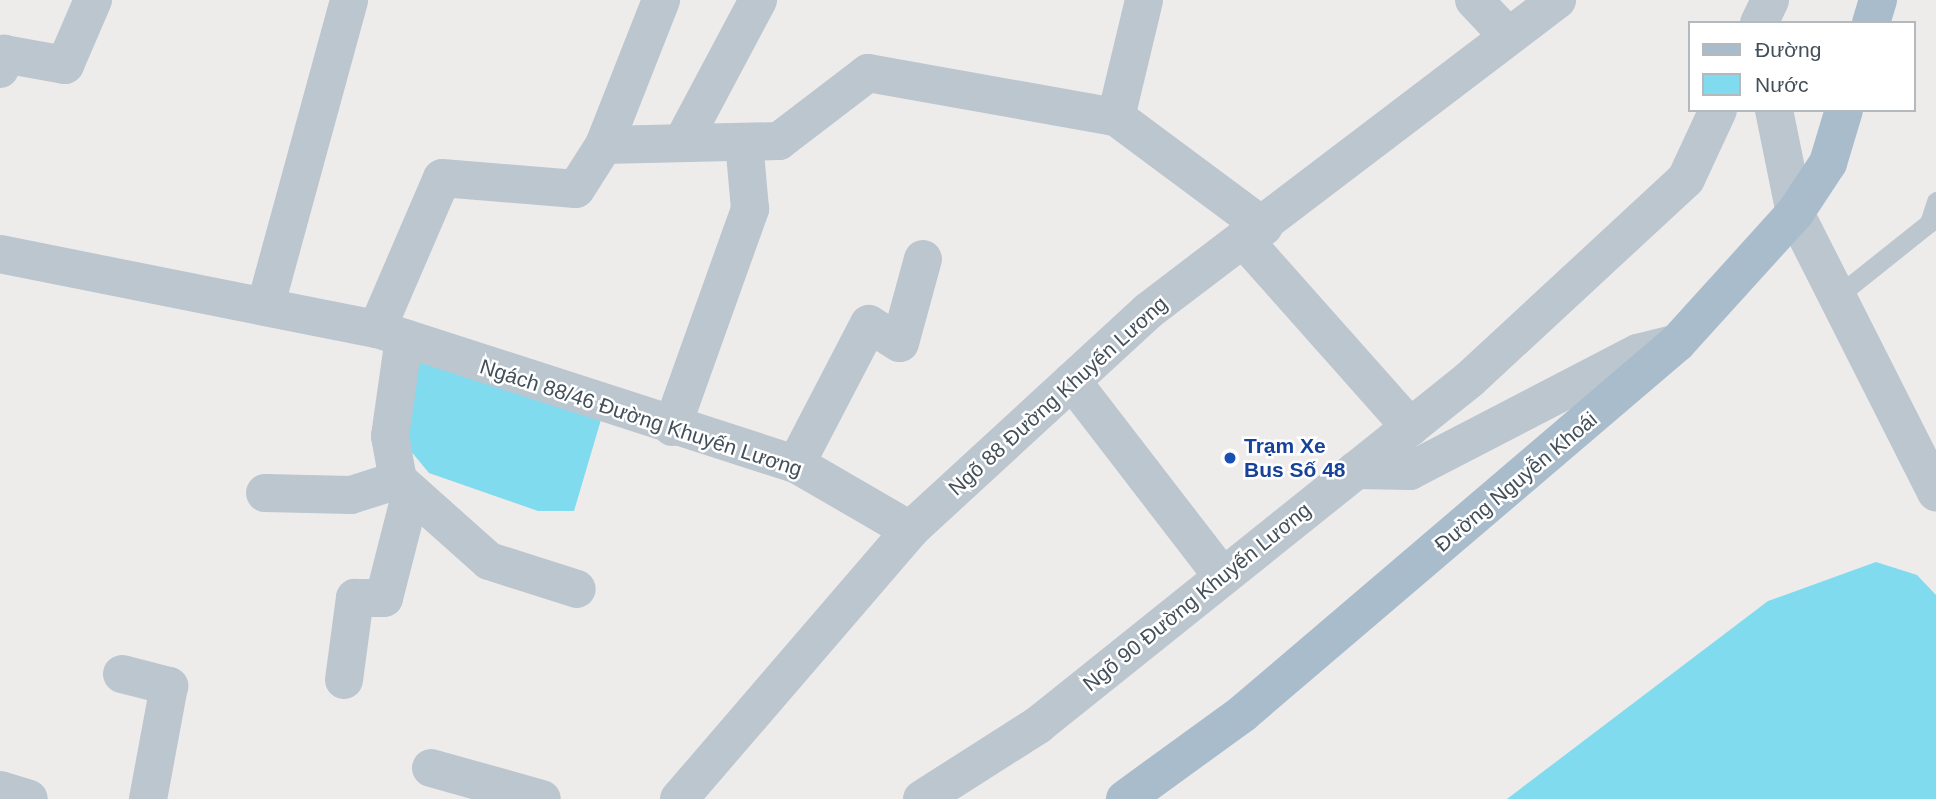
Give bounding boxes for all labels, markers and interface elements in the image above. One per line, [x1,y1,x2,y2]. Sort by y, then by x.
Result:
legend [1688,21,1915,112]
text: Đường [1755,38,1821,61]
text: Nước [1755,73,1809,96]
street label: Ngõ 88 Đường Khuyến Lương [943,291,1173,501]
street label: Ngách 88/46 Đường Khuyến Lương [477,354,805,482]
street label: Đường Nguyễn Khoái [1430,407,1602,557]
place label: Trạm Xe Bus Số 48 [1244,433,1346,483]
marker: Trạm Xe Bus Số 48 [1222,450,1238,466]
street label: Ngõ 90 Đường Khuyến Lương [1078,497,1316,697]

